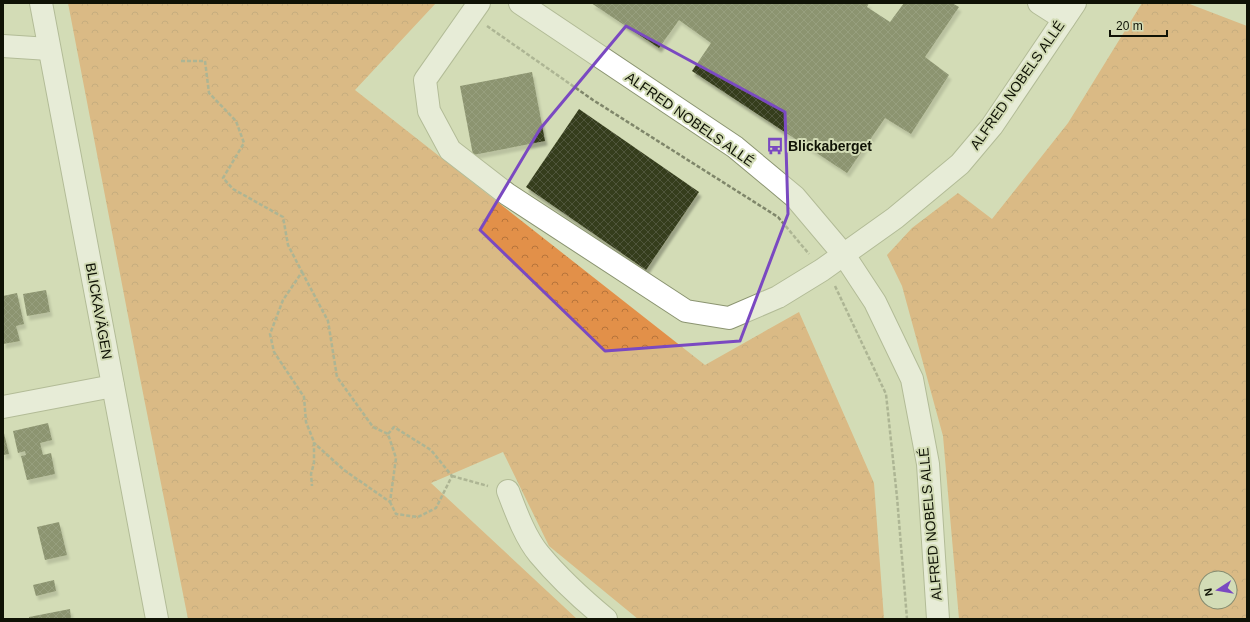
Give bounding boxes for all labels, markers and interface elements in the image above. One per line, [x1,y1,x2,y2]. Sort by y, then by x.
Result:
scale bar [1110,12,1167,38]
street label: ALFRED NOBELS ALLÉ [966,18,1068,152]
text: 20 m [1116,19,1143,33]
street label: ALFRED NOBELS ALLÉ [623,68,757,170]
bus stop icon: Blickaberget [765,136,785,156]
place label: Blickaberget [788,138,872,154]
street label: BLICKAVÄGEN [83,261,115,361]
street label: ALFRED NOBELS ALLÉ [915,447,945,601]
north arrow [1198,570,1238,610]
text: N [1202,587,1215,597]

